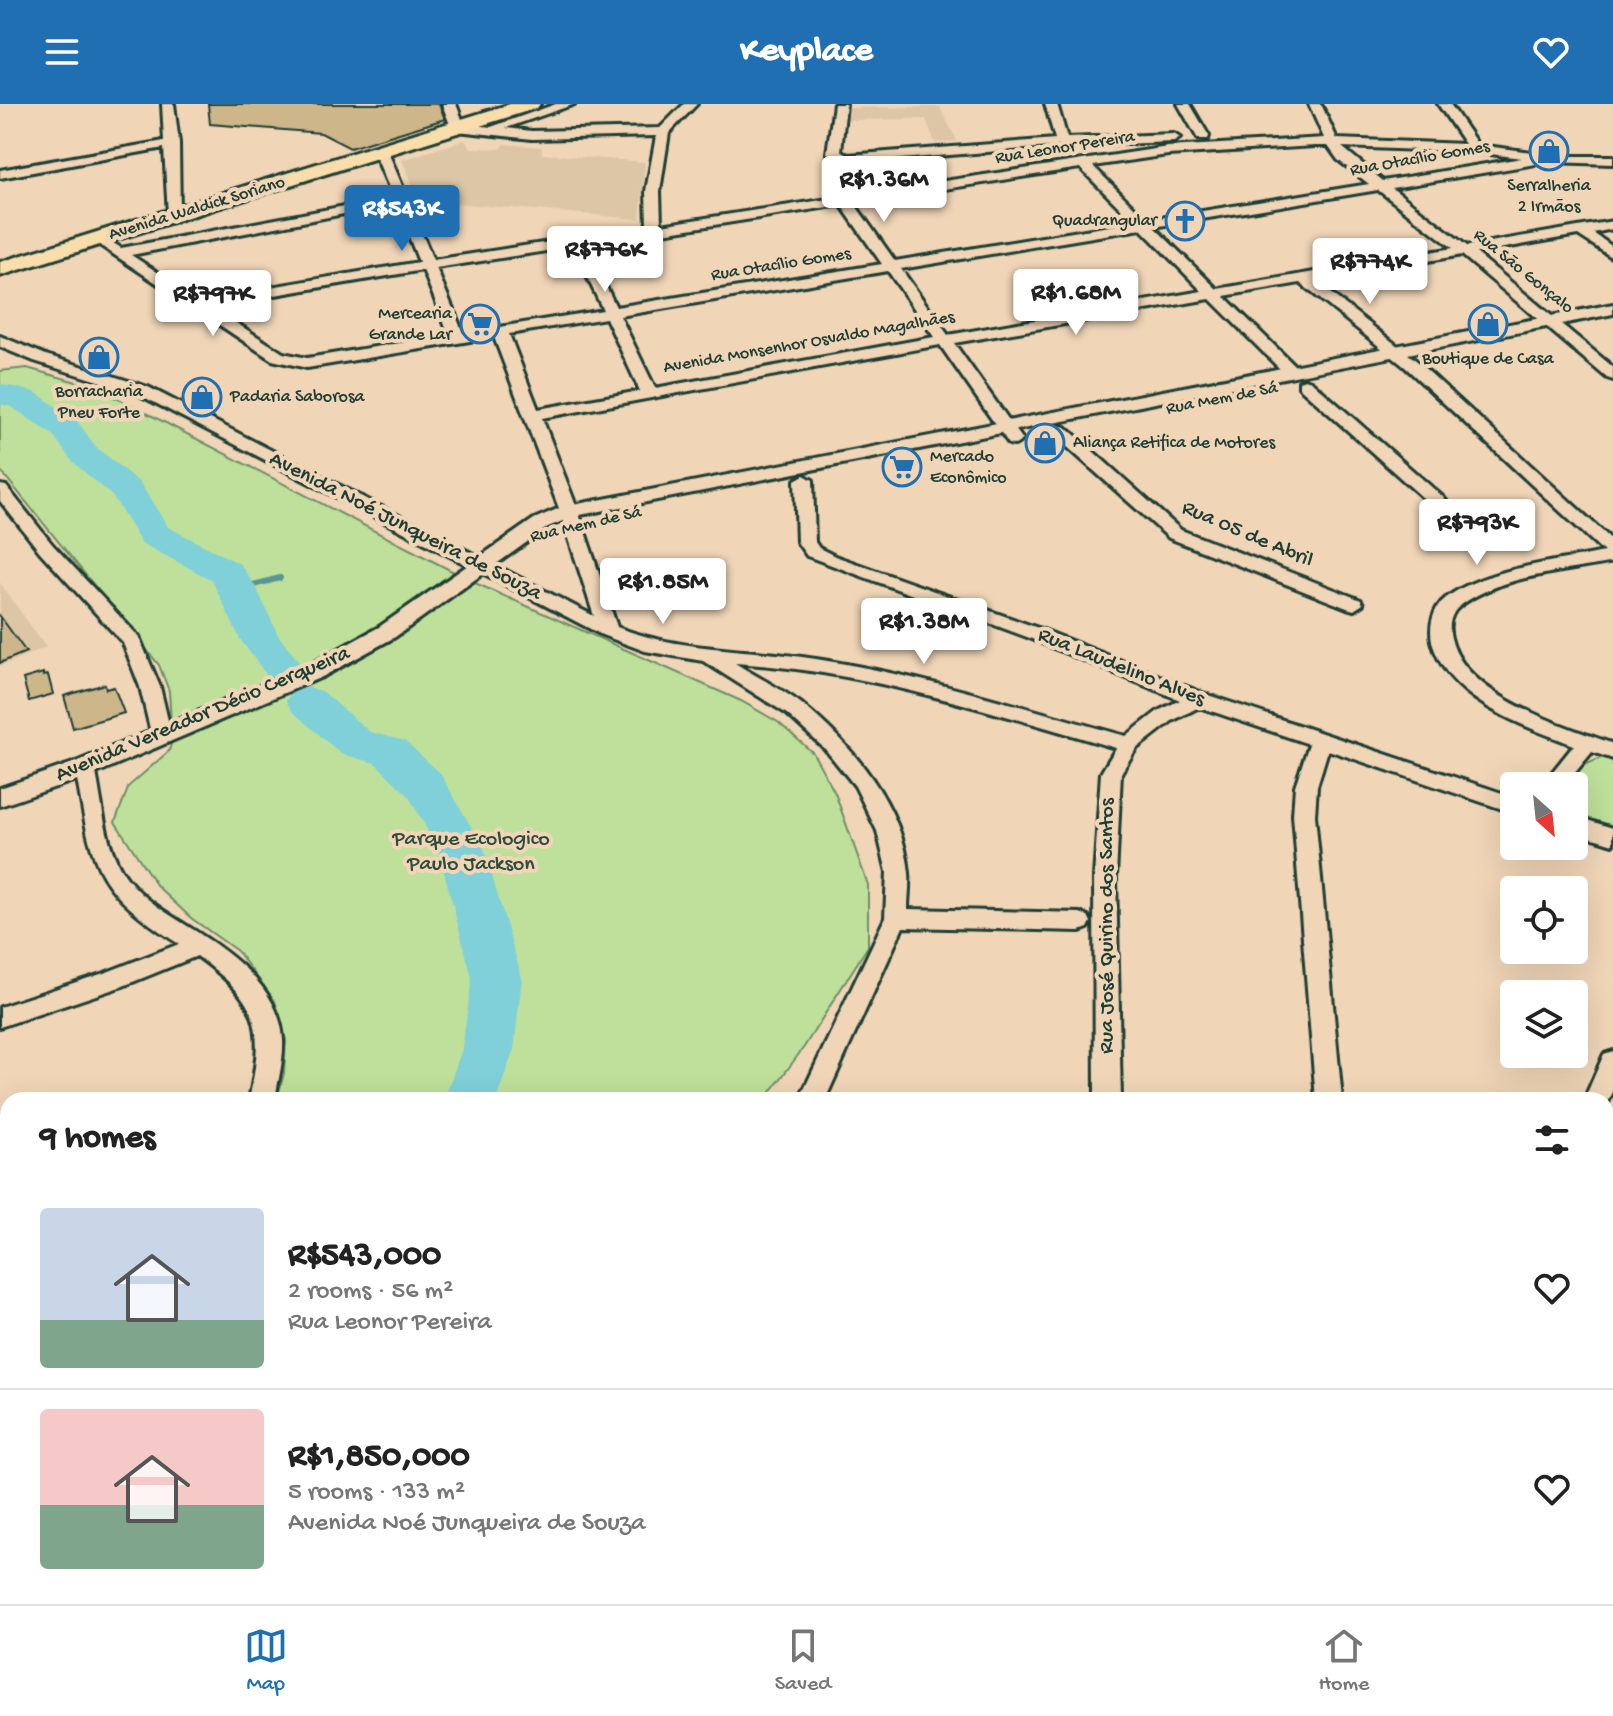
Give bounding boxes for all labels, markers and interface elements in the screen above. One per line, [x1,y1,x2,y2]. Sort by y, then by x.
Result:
icon: menu [40,30,84,74]
icon: heart [1529,30,1573,74]
text: Keyplace [740,31,873,74]
street label: Rua Leonor Pereira [994,126,1137,169]
shop icon: Serralheria 2 Irmãos [1528,130,1570,172]
street label: Rua Otacílio Gomes [1349,136,1493,182]
pin: R$1.36M [810,156,958,224]
text: R$1.36M [840,166,928,197]
street label: Avenida Waldick Soriano [106,172,288,246]
place label: Serralheria 2 Irmãos [1507,176,1592,218]
pin: R$543K [337,185,467,253]
text: R$543K [362,195,442,226]
church icon: Quadrangular [1164,200,1206,242]
place label: Quadrangular [1052,211,1159,232]
street label: Rua São Gonçalo [1469,225,1577,319]
pin: R$776K [540,226,670,294]
text: R$776K [565,236,645,267]
pin: R$774K [1305,238,1435,306]
street label: Rua Otacílio Gomes [710,243,854,286]
text: R$774K [1331,248,1409,279]
pin: R$1.68M [1002,269,1150,337]
pin: R$797K [148,270,278,338]
text: R$1.68M [1031,279,1121,310]
text: R$797K [173,280,253,311]
supermarket icon: Mercearia Grande Lar [459,303,501,345]
shop icon: Boutique de Casa [1467,303,1509,345]
place label: Mercearia Grande Lar [369,304,454,346]
street label: Avenida Monsenhor Osvaldo Magalhães [662,307,958,379]
shop icon: Borracharia Pneu Forte [78,336,120,378]
place label: Boutique de Casa [1421,349,1555,370]
shop icon: Padaria Saborosa [181,376,223,418]
street label: Rua Mem de Sá [1164,378,1281,420]
place label: Borracharia Pneu Forte [54,382,144,424]
place label: Padaria Saborosa [229,387,366,408]
shop icon: Aliança Retifica de Motores [1024,422,1066,464]
place label: Aliança Retifica de Motores [1073,433,1276,454]
supermarket icon: Mercado Econômico [881,446,923,488]
street label: Avenida Noé Junqueira de Souza [264,447,546,608]
place label: Mercado Econômico [930,447,1007,489]
street label: Rua 05 de Abril [1177,496,1317,574]
pin: R$793K [1412,499,1542,567]
street label: Rua Mem de Sá [528,502,645,548]
text: R$793K [1437,509,1517,540]
pin: R$1.85M [589,558,737,626]
text: R$1.85M [618,568,708,599]
pin: R$1.38M [850,598,998,666]
text: R$1.38M [879,608,969,639]
street label: Rua Laudelino Alves [1034,623,1209,714]
street label: Avenida Vereador Décio Cerqueira [52,641,355,789]
north arrow [1500,772,1588,860]
map controls [1500,772,1588,1068]
street label: Rua José Quirino dos Santos [1095,797,1121,1054]
park label: Parque Ecologico Paulo Jackson [391,827,550,878]
button: locate [1500,876,1588,964]
button: layers [1500,980,1588,1068]
icon: filters [1530,1118,1574,1162]
text: 9 homes [40,1120,155,1160]
text: R$543,000 [288,1237,441,1277]
icon: home [104,1240,200,1336]
icon: heart [1530,1266,1574,1310]
text: 2 rooms · 56 m² [288,1277,453,1308]
text: Rua Leonor Pereira [288,1308,492,1339]
text: R$1,850,000 [288,1438,470,1478]
icon: home [104,1441,200,1537]
icon: heart [1530,1467,1574,1511]
text: 5 rooms · 133 m² [288,1478,465,1509]
text: Avenida Noé Junqueira de Souza [288,1509,645,1540]
tab: Map [244,1624,288,1698]
tab: Saved [775,1624,831,1698]
tab: Home [1318,1624,1369,1698]

